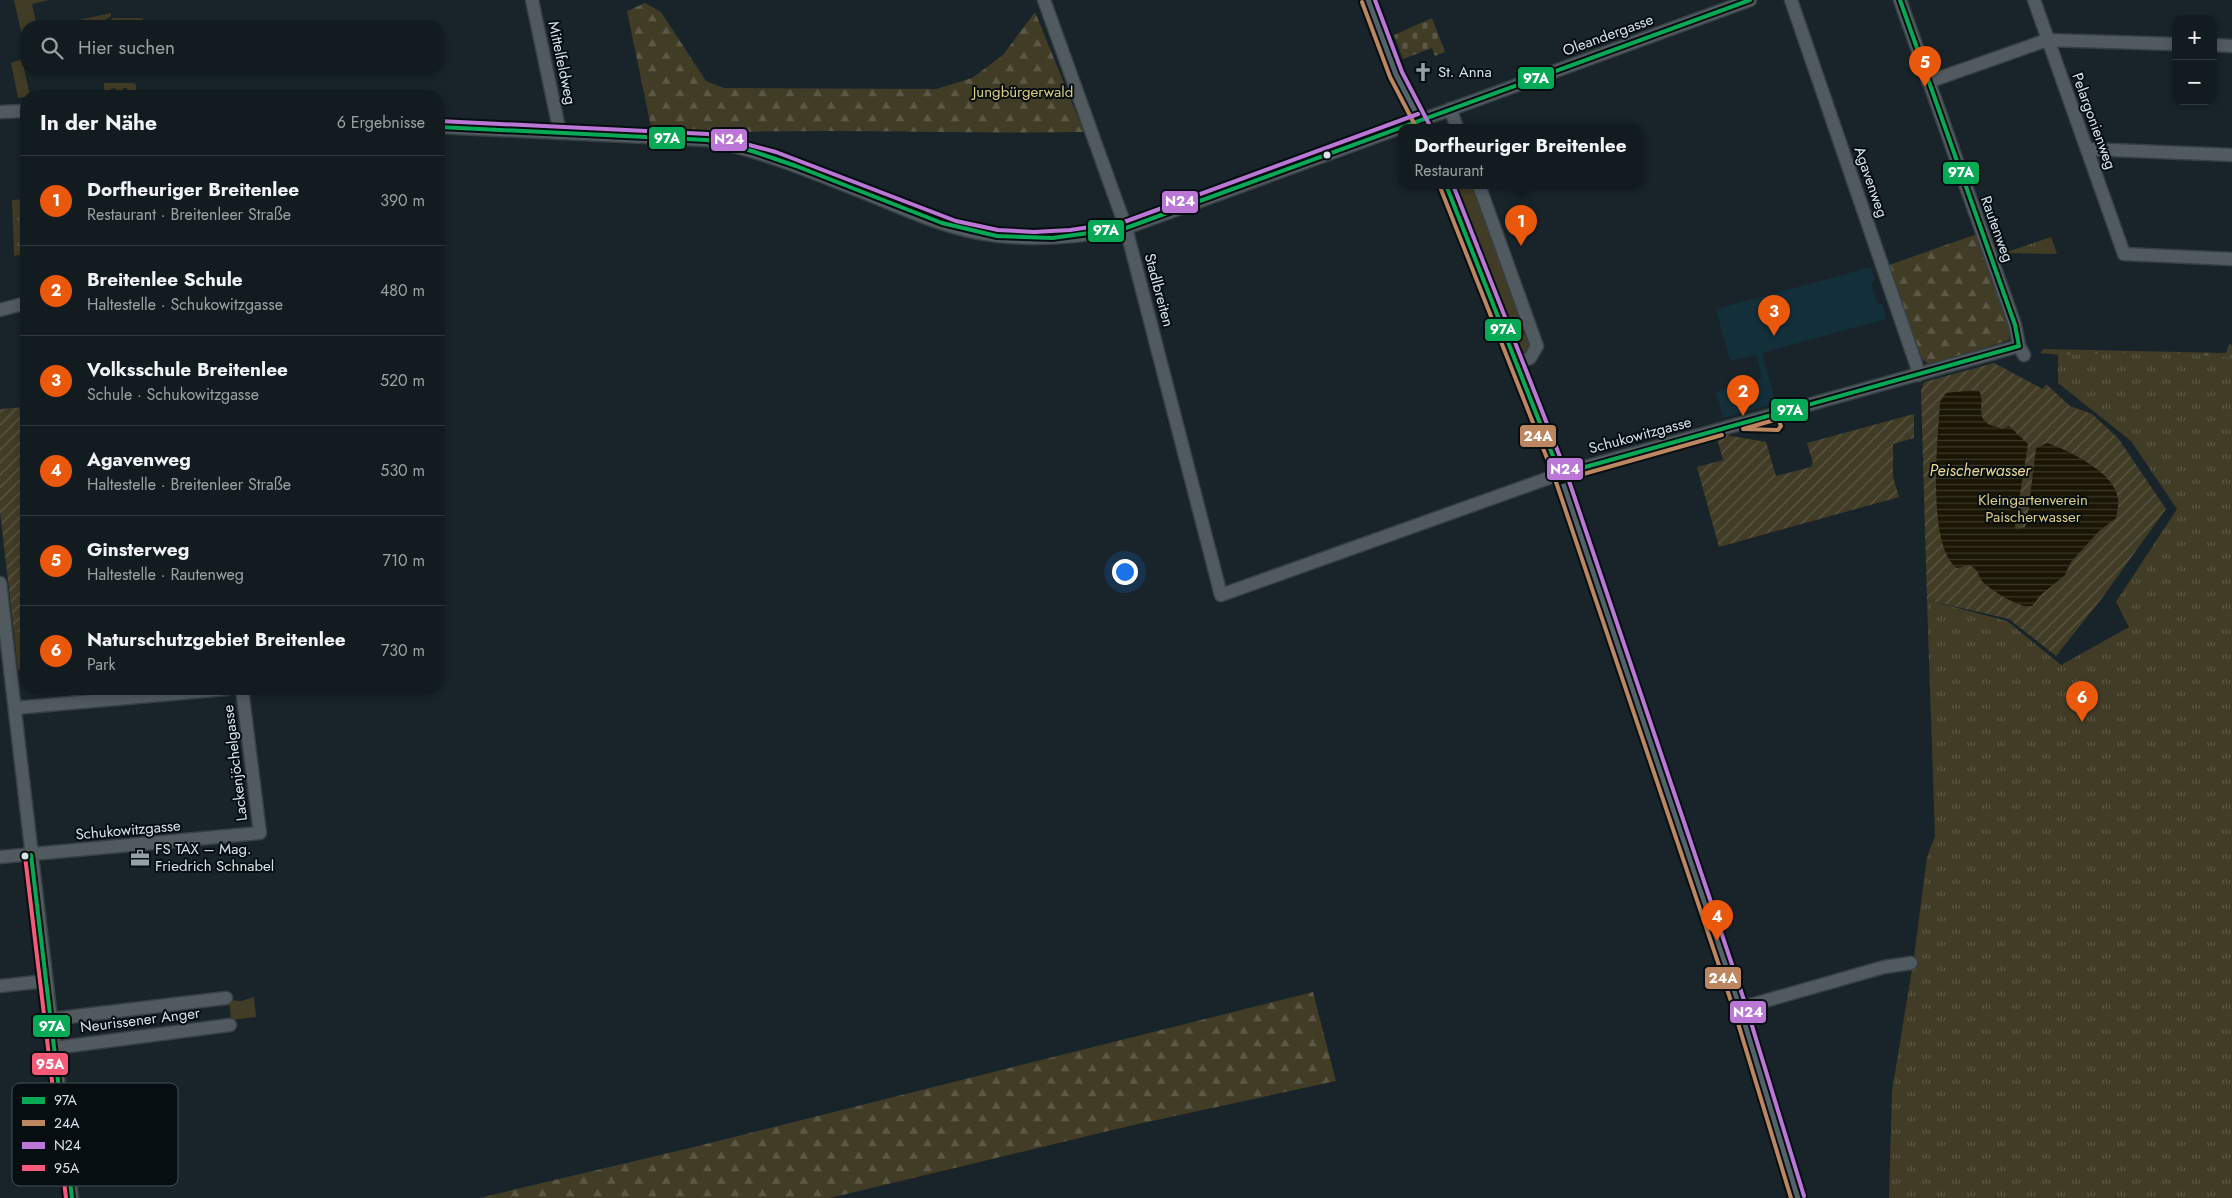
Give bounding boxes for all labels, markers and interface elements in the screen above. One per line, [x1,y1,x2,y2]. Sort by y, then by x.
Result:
street label: Oleandergasse [1560,8,1657,62]
map controls [2172,15,2217,105]
button: + [2172,15,2217,60]
street label: Mittelfeldweg [542,19,582,107]
search box [20,20,445,75]
icon: search [38,34,66,62]
text: Hier suchen [78,34,175,61]
pin: 5 [1909,46,1941,87]
button: − [2172,60,2217,105]
church icon: St. Anna [1412,61,1434,83]
place label: St. Anna [1438,61,1492,83]
line badge: 97A [1517,66,1555,90]
text: 97A [1523,68,1550,88]
street label: Pelargonienweg [2066,70,2122,172]
park label: Jungbürgerwald [971,81,1073,103]
text: In der Nähe [40,108,157,138]
text: 6 Ergebnisse [337,111,425,134]
popup [1398,124,1643,189]
line badge: 97A [648,126,686,150]
text: 97A [654,128,681,148]
line badge: N24 [710,128,748,152]
text: N24 [714,129,744,149]
text: Dorfheuriger Breitenlee [1414,132,1627,159]
street label: Agavenweg [1849,144,1893,220]
unlabelled marker [1322,150,1332,160]
text: Restaurant [1414,159,1483,182]
line badge: 97A [1942,161,1980,185]
text: 97A [1948,162,1975,182]
text: Dorfheuriger Breitenlee [87,176,299,203]
text: 1 [52,189,60,212]
text: 390 m [380,189,425,212]
line badge: N24 [1161,190,1199,214]
text: N24 [1165,191,1195,211]
street label: Rautenweg [1975,193,2019,265]
text: Restaurant · Breitenleer Straße [87,203,291,226]
pin: 1 [1505,205,1537,246]
line badge: 97A [1087,219,1125,243]
text: 97A [1093,220,1120,240]
street label: Stadlbreiten [1139,251,1179,329]
text: Breitenlee Schule [87,266,243,293]
text: 2 [51,279,61,302]
text: 480 m [380,279,425,302]
text: Haltestelle · Schukowitzgasse [87,293,283,316]
pin: 3 [1758,295,1790,336]
line badge: 97A [1484,318,1522,342]
text: 97A [1490,319,1517,339]
text: Volksschule Breitenlee [87,356,288,383]
text: 3 [51,369,61,392]
text: 520 m [380,369,425,392]
pin: 2 [1727,375,1759,416]
text: Schule · Schukowitzgasse [87,383,259,406]
line badge: 97A [1770,398,1809,422]
text: 97A [1777,400,1804,420]
street label: Schukowitzgasse [1586,411,1694,459]
line badge: 24A [1519,424,1557,448]
text: 24A [1523,426,1553,446]
text: Agavenweg [87,446,191,473]
line badge: N24 [1546,457,1584,481]
text: 4 [50,459,62,482]
text: 530 m [380,459,425,482]
text: N24 [1550,459,1580,479]
water label: Peischerwasser [1930,459,2032,482]
text: Haltestelle · Breitenleer Straße [87,473,291,496]
park label: Kleingartenverein Paischerwasser [1978,489,2088,528]
text: Ginsterweg [87,536,189,563]
text: 5 [51,549,61,572]
text: 710 m [383,549,425,572]
your location [1112,559,1138,585]
text: Haltestelle · Rautenweg [87,563,244,586]
text: Naturschutzgebiet Breitenlee [87,626,346,653]
text: 6 [51,639,61,662]
text: 730 m [381,639,425,662]
text: Park [87,653,116,676]
pin: 6 [2066,681,2098,722]
street label: Lackenjöchelgasse [217,703,253,822]
street label: Schukowitzgasse [75,814,182,846]
place label: FS TAX – Mag. Friedrich Schnabel [155,838,274,877]
office icon: FS TAX – Mag. Friedrich Schnabel [129,847,151,869]
unlabelled marker [20,851,30,861]
pin: 4 [1701,900,1733,941]
line badge: 24A [1704,966,1742,990]
text: 24A [1708,968,1738,988]
line badge: N24 [1729,1000,1767,1024]
street label: Neurissener Anger [79,1002,202,1038]
text: N24 [1733,1002,1763,1022]
line badge: 97A [32,1014,71,1038]
text: 97A [39,1016,66,1036]
line badge: 95A [31,1052,69,1076]
text: 95A [36,1054,65,1074]
legend [12,1083,178,1186]
text: 97A [54,1090,78,1110]
text: 24A [54,1113,80,1133]
text: N24 [54,1135,81,1155]
text: 95A [54,1158,80,1178]

